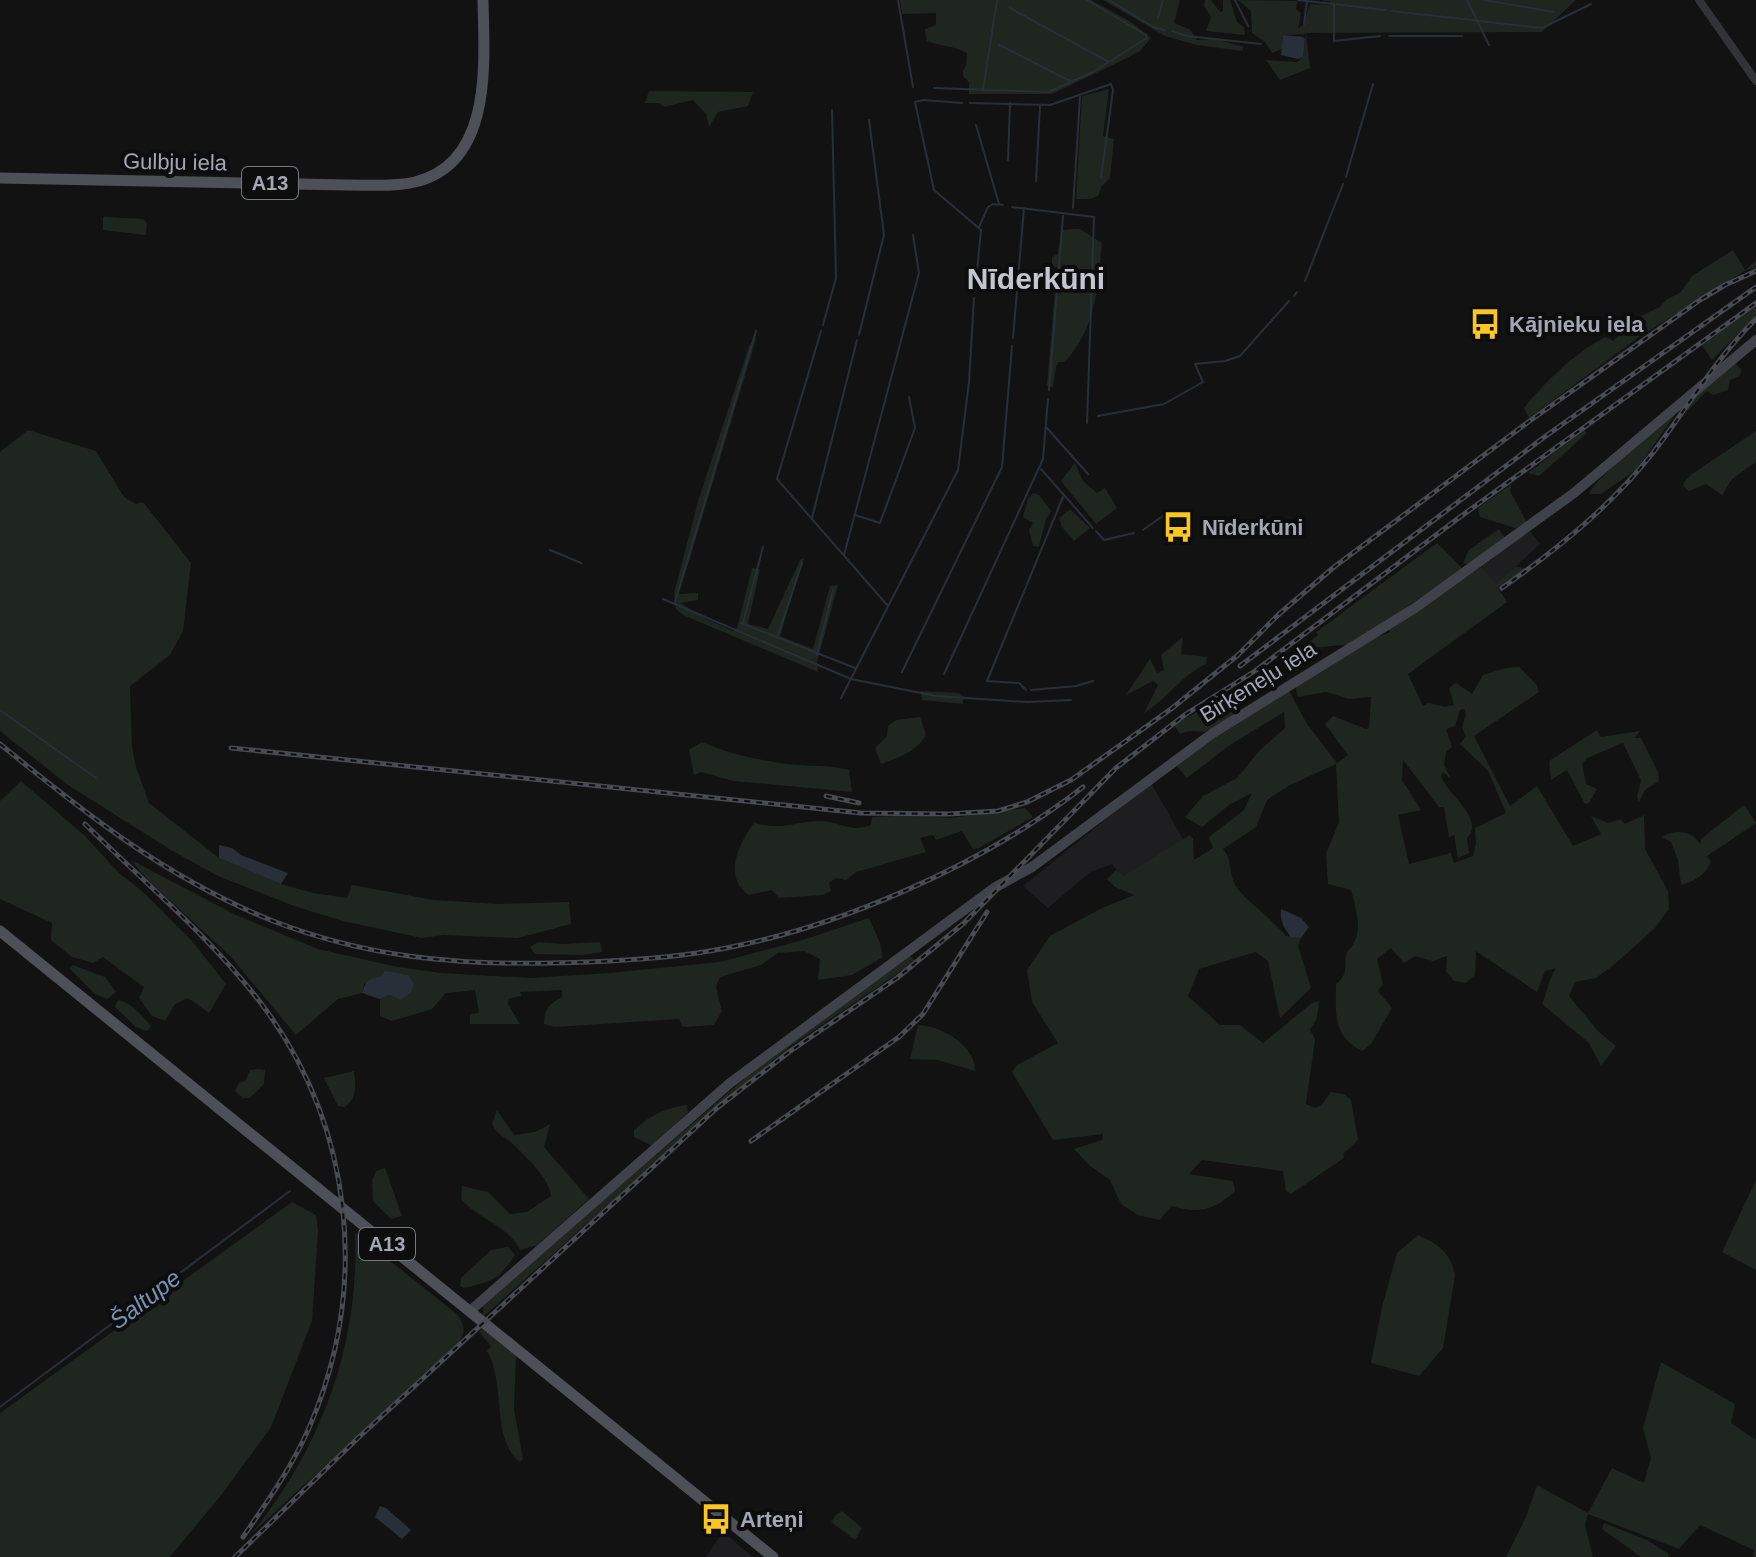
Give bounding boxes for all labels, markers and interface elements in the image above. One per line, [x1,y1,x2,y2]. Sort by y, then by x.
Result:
street label: Gulbju iela [123,149,228,175]
road number: A13 [242,167,298,199]
district label: Nīderkūni [967,262,1105,295]
bus stop icon: Kājnieku iela [1468,307,1502,341]
place label: Kājnieku iela [1509,312,1644,337]
bus stop icon: Nīderkūni [1161,510,1195,544]
place label: Nīderkūni [1202,515,1303,540]
street label: Birķeneļu iela [1195,636,1321,728]
road number: A13 [359,1228,415,1260]
water label: Šaltupe [104,1264,186,1334]
bus stop icon: Arteņi [699,1502,733,1536]
place label: Arteņi [740,1507,804,1532]

